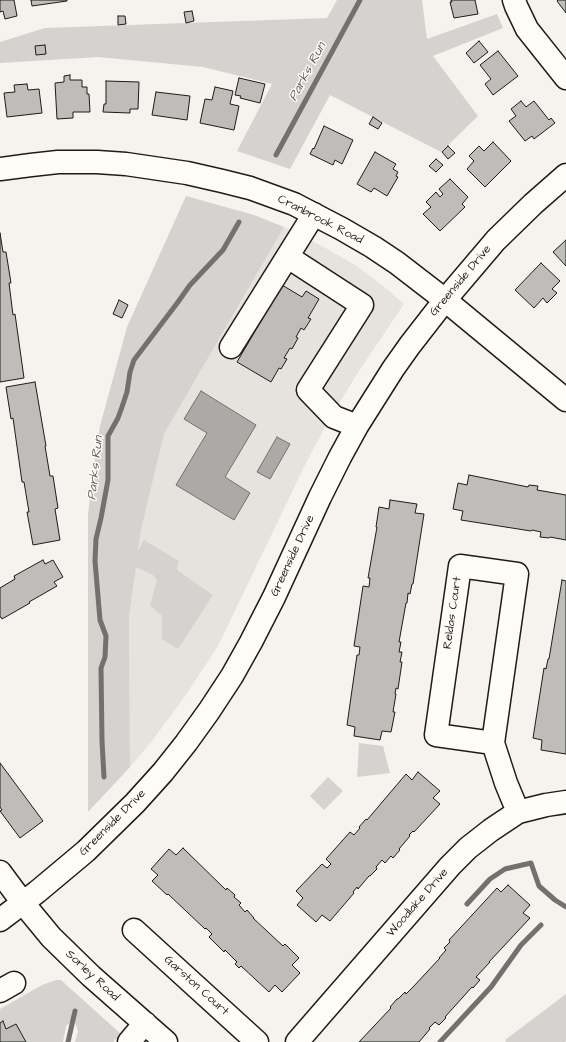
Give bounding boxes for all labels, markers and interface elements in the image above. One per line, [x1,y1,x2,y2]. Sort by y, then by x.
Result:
water label: Parks Run [286,40,330,104]
street label: Cranbrook Road [275,192,365,248]
street label: Greenside Drive [427,243,495,319]
water label: Parks Run [85,435,107,501]
street label: Greenside Drive [268,513,318,599]
street label: Reldas Court [441,576,465,650]
street label: Greenside Drive [77,787,149,859]
street label: Woodlake Drive [384,866,452,940]
street label: Sorley Road [62,947,122,1005]
street label: Garston Court [161,953,231,1019]

